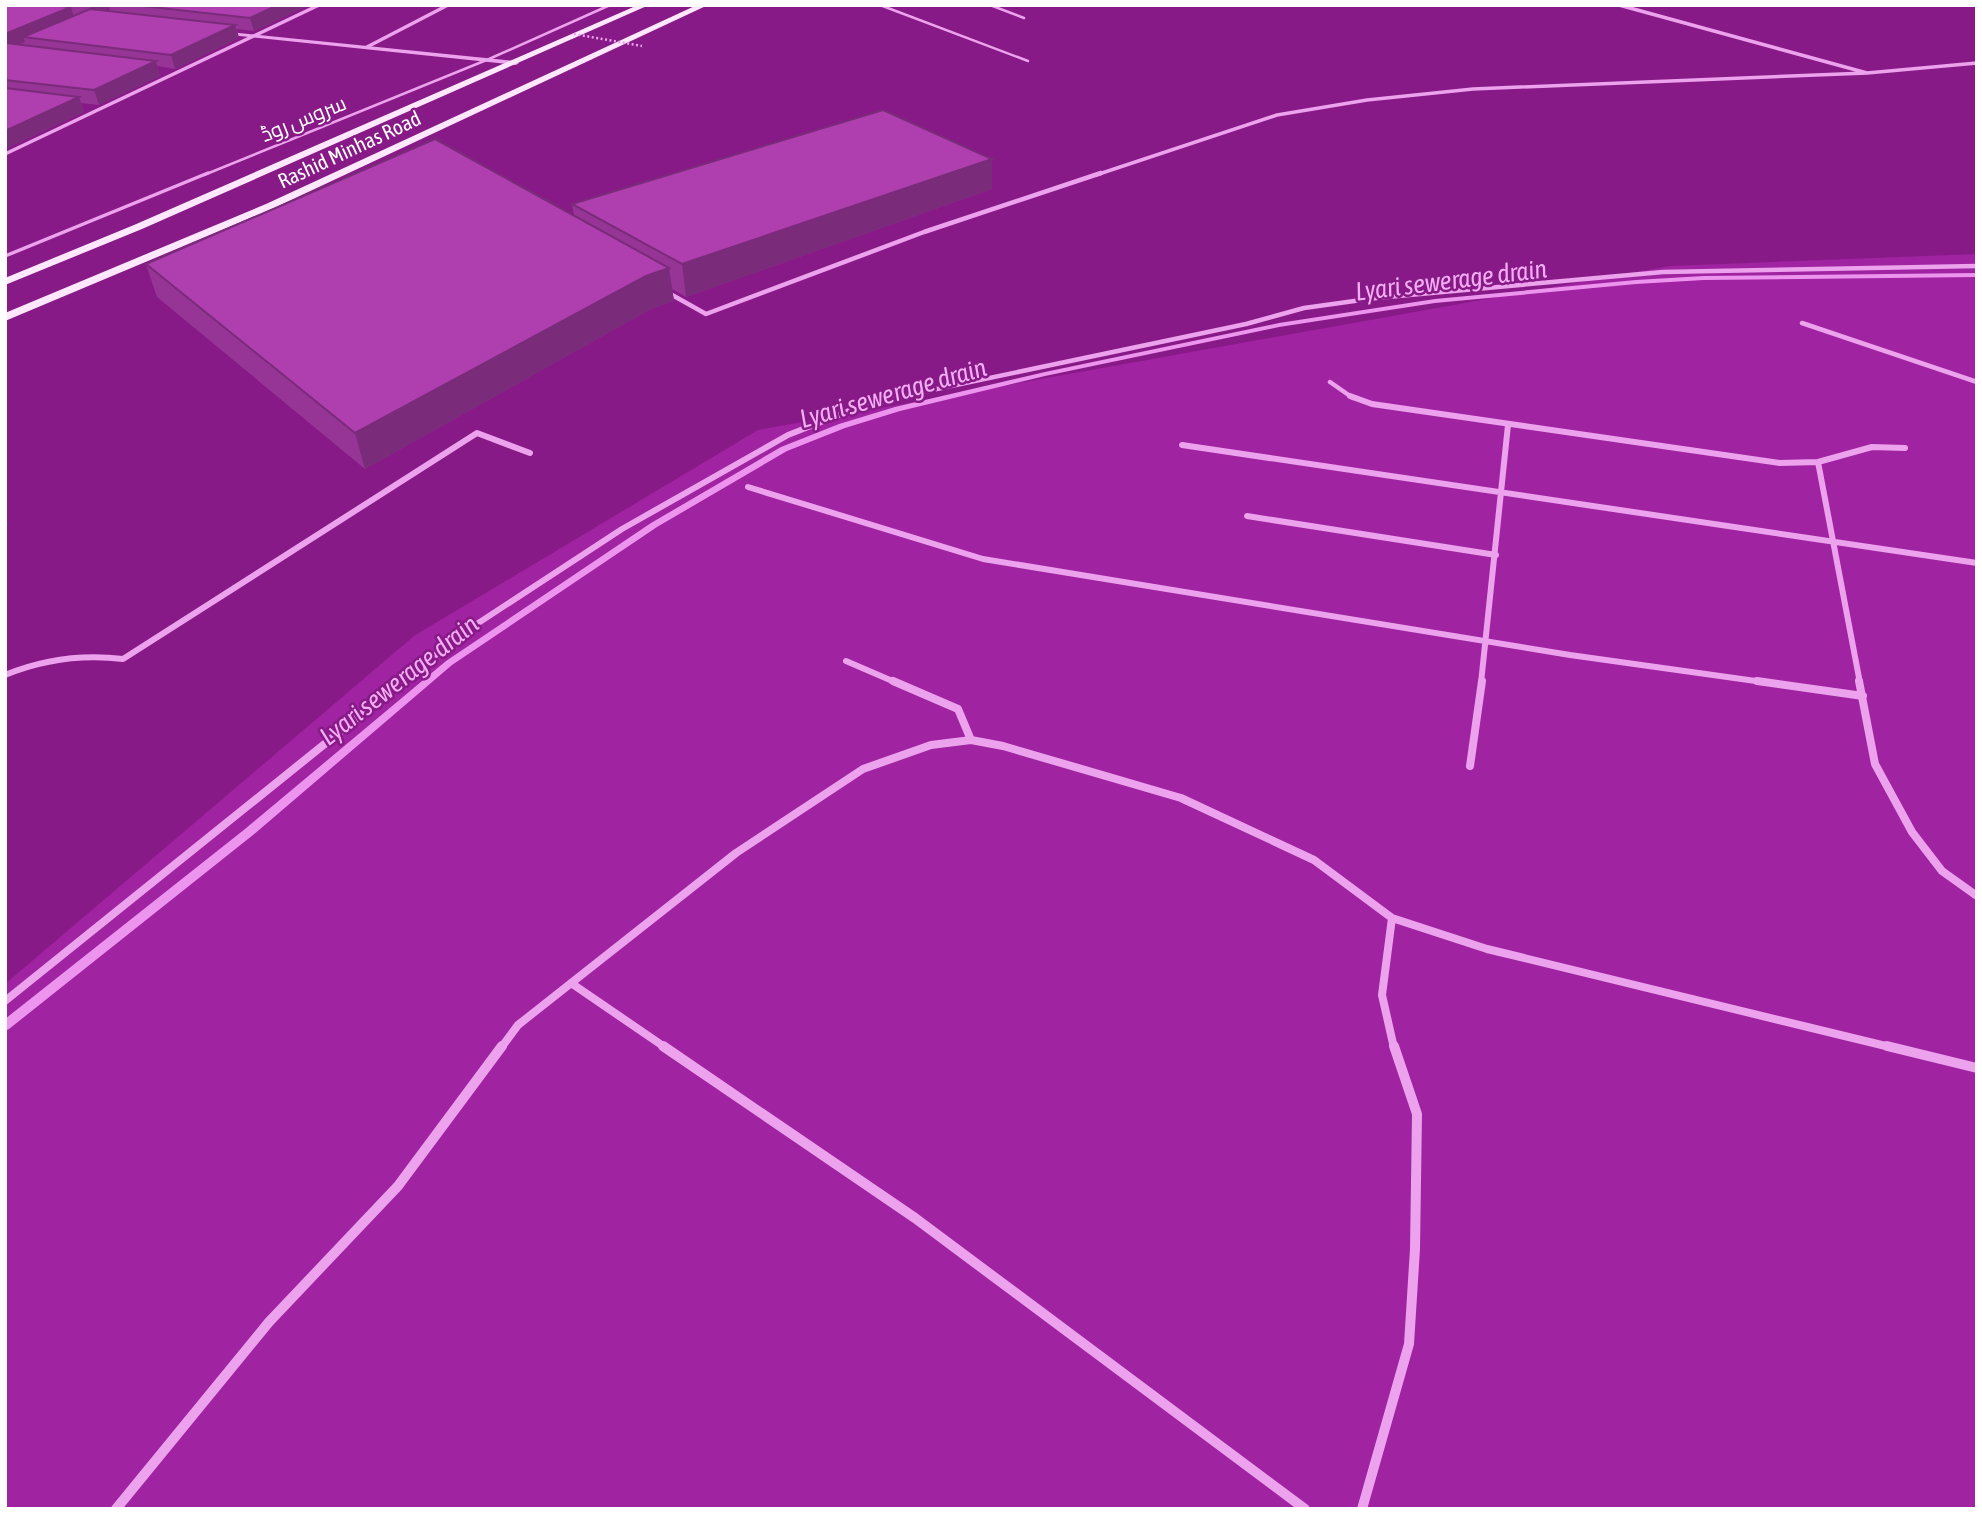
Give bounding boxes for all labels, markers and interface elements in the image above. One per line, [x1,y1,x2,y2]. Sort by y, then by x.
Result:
street label: سروس روڈ [257,90,350,148]
street label: Rashid Minhas Road [274,105,424,193]
water label: Lyari sewerage drain [1353,253,1549,307]
water label: Lyari sewerage drain [796,352,990,434]
water label: Lyari sewerage drain [314,609,485,751]

